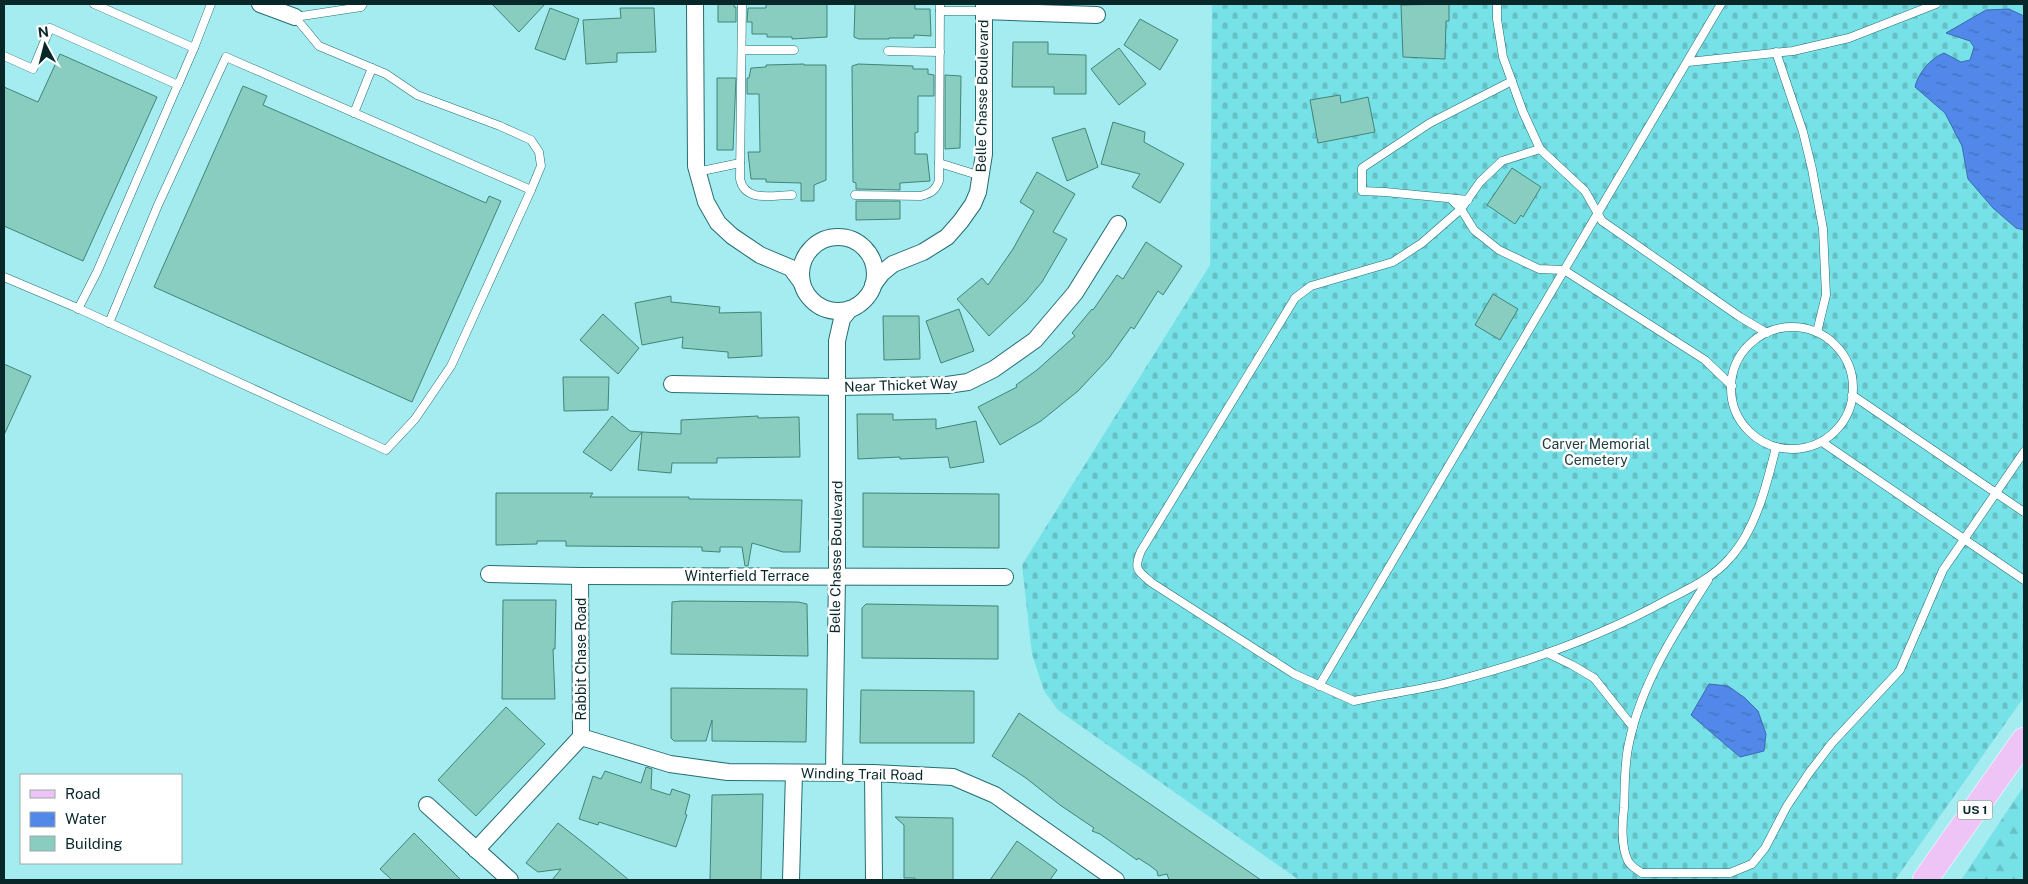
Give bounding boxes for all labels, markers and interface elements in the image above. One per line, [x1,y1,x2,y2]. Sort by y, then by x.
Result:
street label: Belle Chasse Boulevard [973,19,991,173]
north arrow [20,20,70,70]
text: N [37,23,50,41]
street label: Near Thicket Way [844,375,959,395]
park label: Carver Memorial Cemetery [1542,436,1650,468]
street label: Belle Chasse Boulevard [827,480,845,634]
street label: Winterfield Terrace [685,568,810,584]
street label: Rabbit Chase Road [573,598,589,720]
street label: Winding Trail Road [801,765,923,783]
legend [20,774,182,864]
text: Road [65,785,101,802]
road number: US 1 [1958,800,1992,820]
text: Water [65,810,107,827]
text: Building [65,835,123,852]

